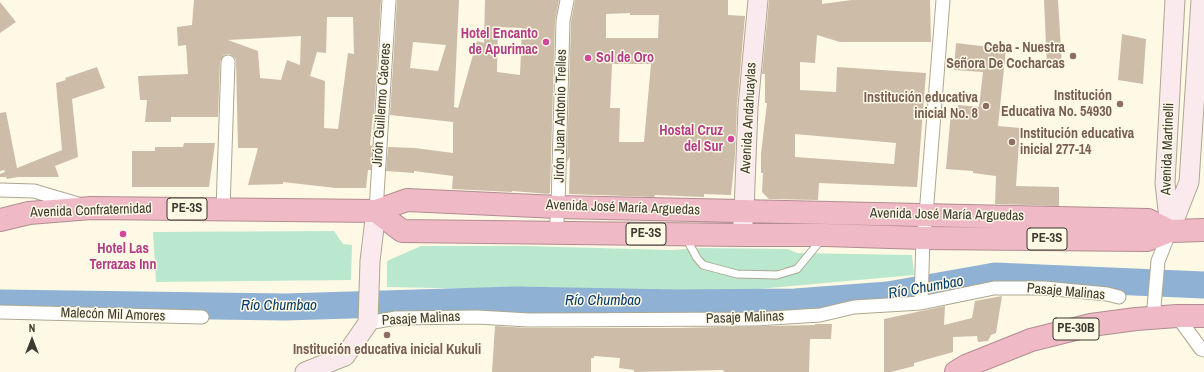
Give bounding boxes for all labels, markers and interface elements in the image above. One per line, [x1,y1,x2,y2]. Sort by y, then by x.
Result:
place label: Hotel Encanto de Apurimac [461,26,538,58]
marker: Hotel Encanto de Apurimac [541,37,551,47]
place label: Ceba - Nuestra Señora De Cocharcas [946,40,1065,72]
street label: Jirón Guillermo Cáceres [369,42,395,168]
street label: Jirón Juan Antonio Trelles [551,49,571,183]
place label: Sol de Oro [596,50,654,66]
marker: Ceba - Nuestra Señora De Cocharcas [1068,51,1078,61]
marker: Sol de Oro [583,53,593,63]
street label: Avenida Andahuaylas [738,62,760,174]
place label: Institución Educativa No. 54930 [1001,88,1112,120]
place label: Institución educativa inicial No. 8 [864,90,978,122]
marker: Institución Educativa No. 54930 [1115,99,1125,109]
marker: Institución educativa inicial No. 8 [981,101,991,111]
street label: Avenida Martinelli [1158,103,1178,195]
place label: Hostal Cruz del Sur [659,123,723,156]
place label: Institución educativa inicial 277-14 [1020,126,1134,158]
marker: Hostal Cruz del Sur [726,134,736,144]
marker: Institución educativa inicial 277-14 [1007,137,1017,147]
street label: Avenida José María Arguedas [546,197,700,219]
road number: PE-3S [167,198,207,220]
street label: Avenida Confraternidad [30,200,152,222]
street label: Avenida José María Arguedas [870,205,1024,225]
road number: PE-3S [626,223,666,245]
road number: PE-3S [1027,228,1067,250]
marker: Hotel Las Terrazas Inn [118,229,128,239]
place label: Hotel Las Terrazas Inn [90,241,156,274]
water label: Río Chumbao [887,273,965,303]
street label: Pasaje Malinas [1026,280,1106,304]
water label: Río Chumbao [565,292,641,310]
water label: Río Chumbao [241,297,317,315]
street label: Malecón Mil Amores [60,305,166,325]
street label: Pasaje Malinas [705,308,785,328]
street label: Pasaje Malinas [381,309,461,329]
road number: PE-30B [1053,318,1099,340]
north arrow [12,320,52,360]
text: N [29,321,35,335]
marker: Institución educativa inicial Kukuli [382,330,392,340]
place label: Institución educativa inicial Kukuli [293,342,481,358]

